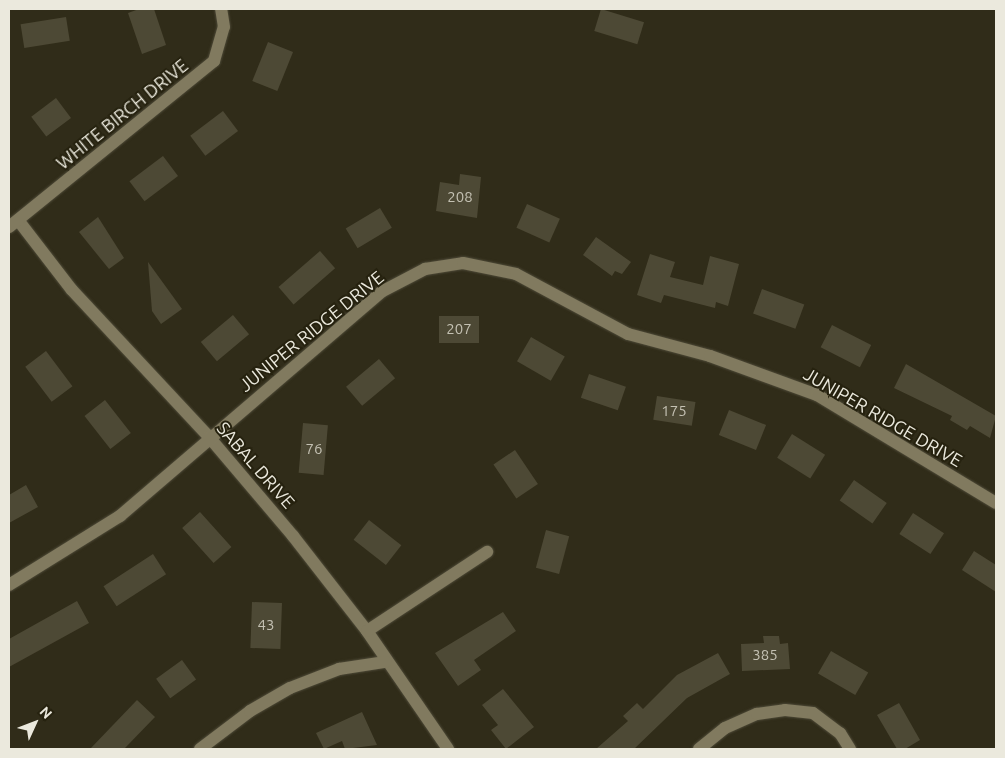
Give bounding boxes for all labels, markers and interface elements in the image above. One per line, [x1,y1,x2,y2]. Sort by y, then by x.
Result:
street label: WHITE BIRCH DRIVE [52,54,192,174]
house number: 208 [447,188,473,206]
street label: JUNIPER RIDGE DRIVE [234,266,388,396]
house number: 207 [446,320,472,338]
street label: JUNIPER RIDGE DRIVE [800,363,966,471]
house number: 175 [661,402,687,420]
street label: SABAL DRIVE [213,417,299,513]
house number: 76 [306,440,322,458]
house number: 43 [258,616,274,634]
house number: 385 [752,646,778,664]
north arrow [10,698,60,748]
text: N [37,703,55,722]

